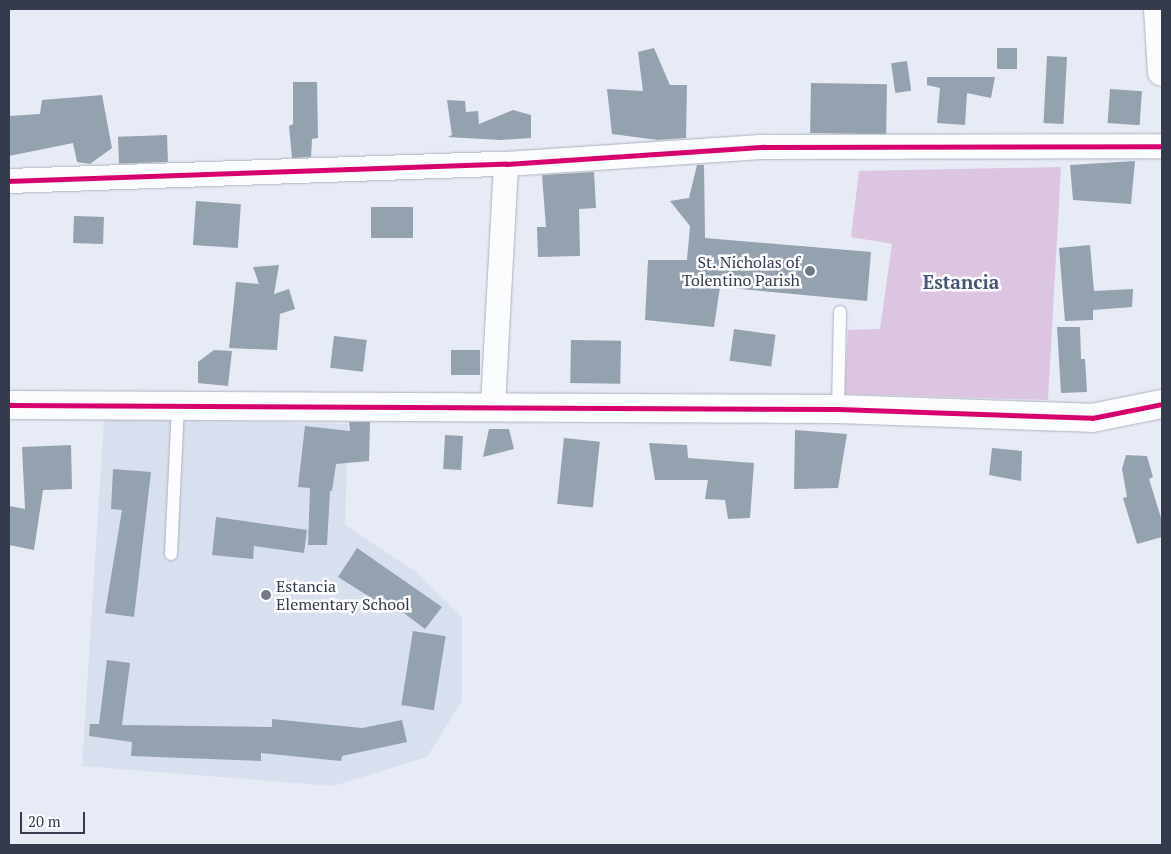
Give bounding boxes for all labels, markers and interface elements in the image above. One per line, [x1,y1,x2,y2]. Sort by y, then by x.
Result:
place label: St. Nicholas of Tolentino Parish [682,252,800,290]
marker: St. Nicholas of Tolentino Parish [804,265,816,277]
district label: Estancia [923,271,999,293]
place label: Estancia Elementary School [276,576,410,614]
marker: Estancia Elementary School [260,589,272,601]
scale bar [22,802,88,834]
text: 20 m [28,811,61,831]

